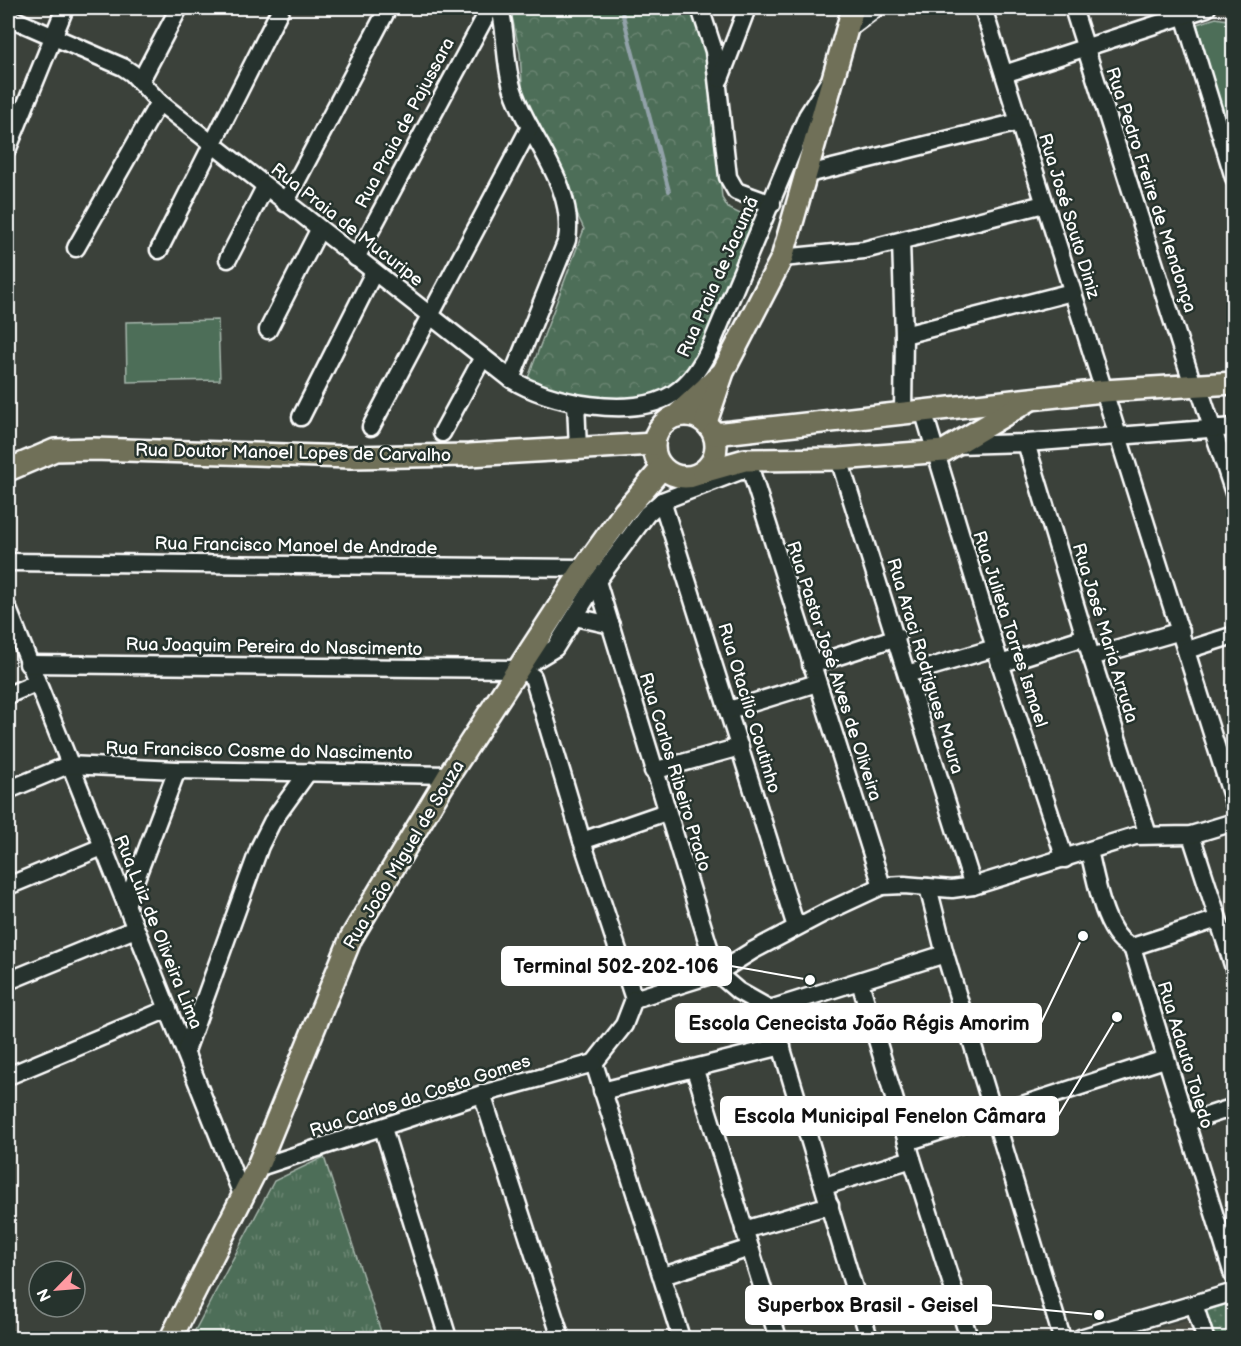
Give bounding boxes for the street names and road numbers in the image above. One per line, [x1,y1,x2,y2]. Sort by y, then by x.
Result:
street label: Rua Praia de Pajussara [351,34,459,212]
street label: Rua Pedro Freire de Mendonça [1101,65,1201,315]
street label: Rua José Souto Diniz [1034,131,1104,302]
street label: Rua Praia de Mucuripe [267,159,428,291]
street label: Rua Praia de Jacumã [673,193,763,361]
street label: Rua Doutor Manoel Lopes de Carvalho [135,440,451,466]
street label: Rua Julieta Torres Ismael [968,528,1052,730]
street label: Rua Francisco Manoel de Andrade [154,533,438,559]
street label: Rua Pastor José Alves de Oliveira [782,539,886,803]
street label: Rua José Maria Arruda [1068,541,1142,725]
street label: Rua Araci Rodrigues Moura [882,555,968,777]
street label: Rua Otacílio Coutinho [713,620,785,796]
street label: Rua Joaquim Pereira do Nascimento [125,634,423,660]
street label: Rua Carlos Ribeiro Prado [635,670,715,874]
street label: Rua Francisco Cosme do Nascimento [105,738,413,764]
street label: Rua João Miguel de Souza [339,757,469,953]
street label: Rua Luiz de Oliveira Lima [109,832,207,1032]
street label: Rua Adauto Toledo [1153,979,1217,1131]
street label: Rua Carlos da Costa Gomes [307,1050,533,1142]

